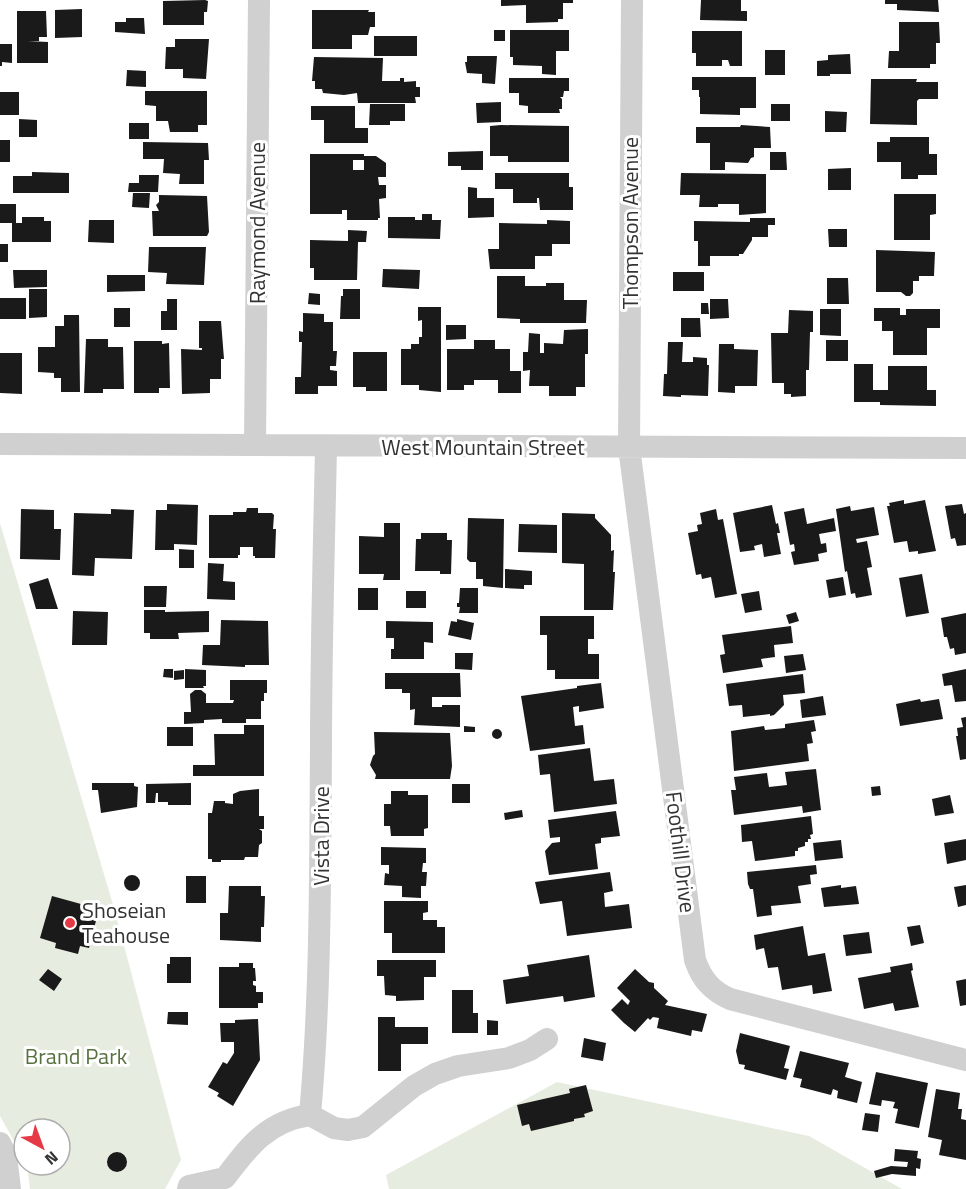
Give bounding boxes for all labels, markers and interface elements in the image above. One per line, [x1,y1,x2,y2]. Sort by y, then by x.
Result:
street label: Thompson Avenue [613,137,647,309]
street label: Raymond Avenue [240,142,274,304]
street label: West Mountain Street [381,430,585,464]
street label: Vista Drive [304,786,338,886]
street label: Foothill Drive [657,789,705,915]
place label: Shoseian Teahouse [82,893,170,952]
marker: Shoseian Teahouse [63,916,77,930]
park label: Brand Park [25,1039,128,1073]
north arrow [12,1117,72,1177]
text: N [40,1146,64,1171]

